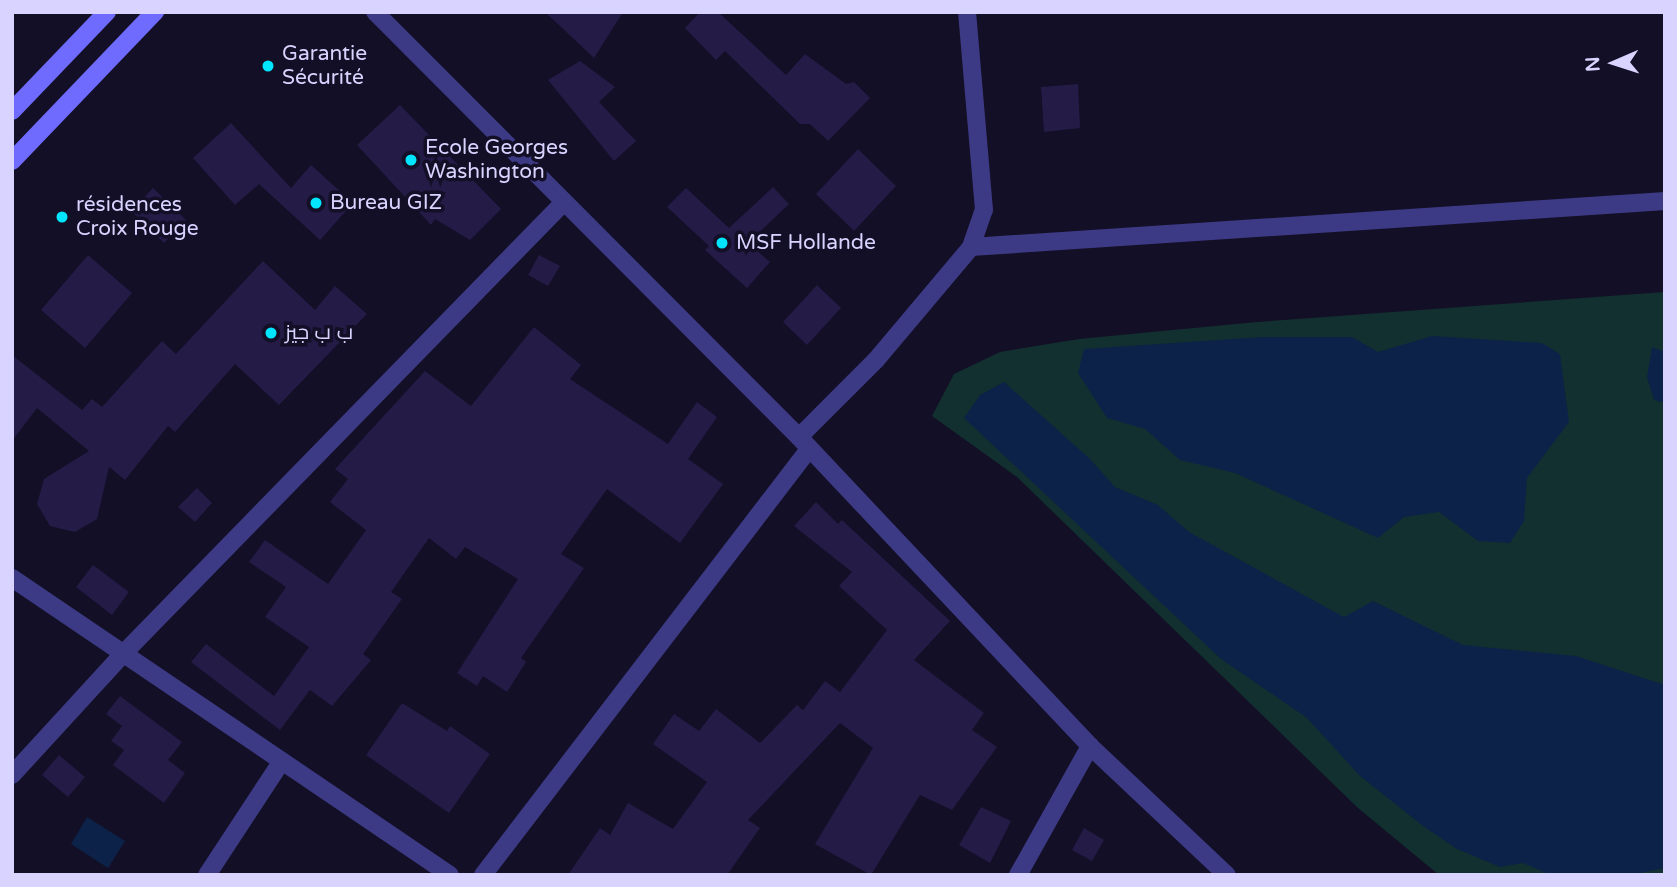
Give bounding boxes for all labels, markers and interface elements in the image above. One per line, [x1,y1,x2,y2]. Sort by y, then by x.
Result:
north arrow [1579,28,1649,98]
place label: Garantie Sécurité [282,41,367,91]
text: N [1582,56,1604,72]
marker: Garantie Sécurité [260,58,276,74]
place label: Ecole Georges Washington [425,135,568,185]
marker: Ecole Georges Washington [403,152,419,168]
place label: Bureau GIZ [330,190,442,216]
place label: résidences Croix Rouge [76,192,199,242]
marker: Bureau GIZ [308,195,324,211]
marker: résidences Croix Rouge [54,209,70,225]
place label: MSF Hollande [736,230,876,256]
marker: MSF Hollande [714,235,730,251]
place label: ب ب جيز [285,320,353,346]
marker: ب ب جيز [263,325,279,341]

